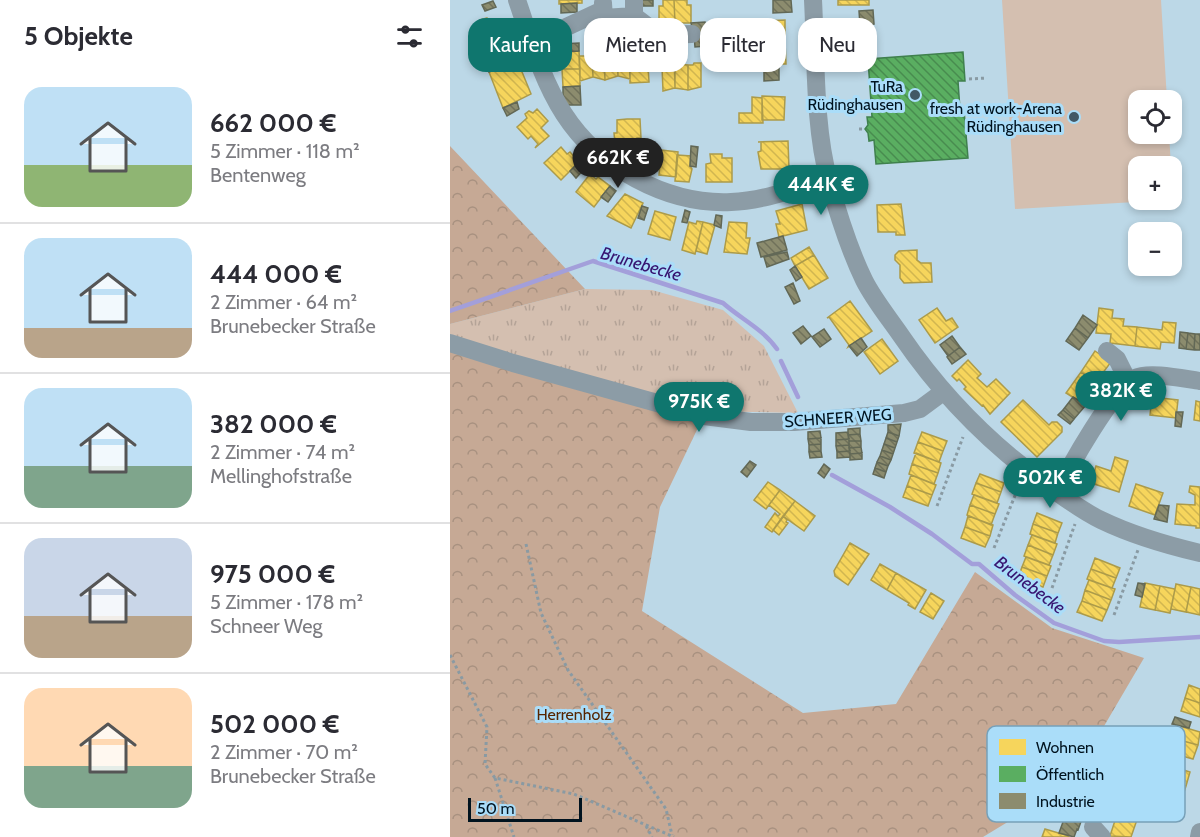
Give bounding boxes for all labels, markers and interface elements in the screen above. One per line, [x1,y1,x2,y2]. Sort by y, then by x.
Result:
chip: Kaufen [468,18,572,72]
chip: Mieten [584,18,688,72]
chip: Filter [700,18,786,72]
chip: Neu [798,18,877,72]
text: 5 Objekte [24,20,133,52]
icon: filters [393,20,426,53]
place label: TuRa Rüdinghausen [807,77,903,114]
marker: TuRa Rüdinghausen [908,88,922,102]
map controls [1128,90,1182,276]
button: locate [1128,90,1182,144]
place label: fresh at work-Arena Rüdinghausen [930,99,1062,136]
text: 662 000 € [210,107,336,139]
marker: fresh at work-Arena Rüdinghausen [1067,110,1081,124]
icon: home [72,111,144,183]
pin: 662K € [569,138,667,189]
text: 5 Zimmer · 118 m² [210,139,360,163]
text: 662K € [587,145,649,169]
button: + [1128,156,1182,210]
text: Bentenweg [210,163,306,187]
pin: 444K € [772,165,870,216]
text: 444K € [787,172,855,196]
button: − [1128,222,1182,276]
water label: Brunebecke [598,242,684,286]
text: 444 000 € [210,258,342,290]
icon: home [72,262,144,334]
text: 2 Zimmer · 64 m² [210,290,357,314]
text: Brunebecker Straße [210,314,376,338]
pin: 382K € [1072,371,1170,422]
text: 382K € [1089,378,1153,402]
pin: 975K € [650,382,748,433]
text: 975K € [668,389,730,413]
street label: SCHNEER WEG [784,405,892,431]
text: 382 000 € [210,408,337,440]
icon: home [72,412,144,484]
text: 2 Zimmer · 74 m² [210,440,355,464]
pin: 502K € [1001,458,1099,509]
text: Mellinghofstraße [210,464,352,488]
text: 502K € [1017,465,1083,489]
water label: Brunebecke [990,551,1070,619]
text: 975 000 € [210,558,335,590]
icon: home [72,562,144,634]
text: 5 Zimmer · 178 m² [210,590,363,614]
text: Schneer Weg [210,614,322,638]
park label: Herrenholz [536,705,612,724]
text: 502 000 € [210,708,340,740]
icon: home [72,712,144,784]
legend [987,726,1185,822]
text: Wohnen [1036,738,1094,757]
text: 2 Zimmer · 70 m² [210,740,358,764]
text: Brunebecker Straße [210,764,376,788]
text: Öffentlich [1036,765,1104,784]
text: Industrie [1036,792,1095,811]
scale bar [468,795,582,822]
text: 50 m [477,799,514,818]

